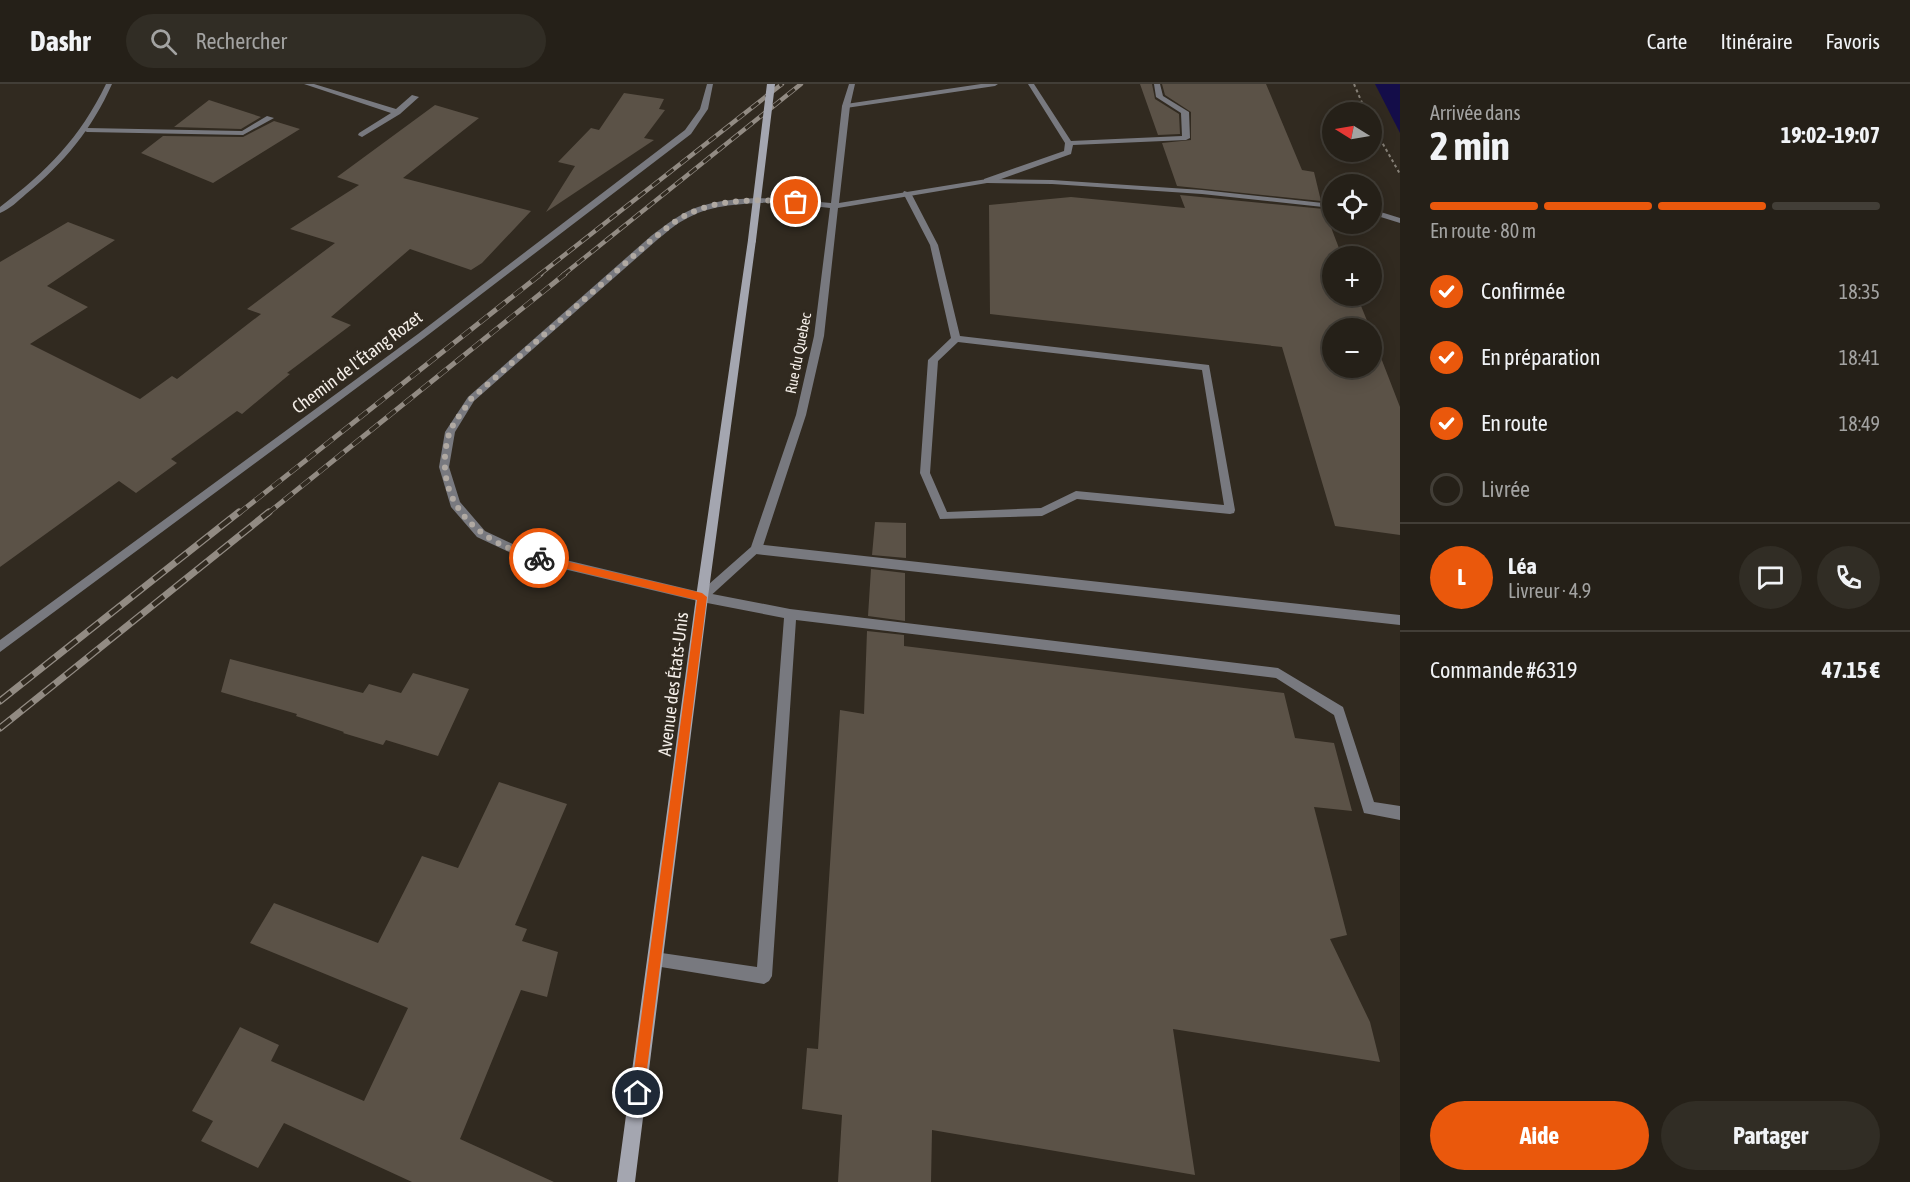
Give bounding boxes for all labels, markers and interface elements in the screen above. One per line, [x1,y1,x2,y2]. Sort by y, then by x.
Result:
search box [126,14,546,68]
text: Dashr [30,25,90,57]
icon: search [147,25,180,58]
text: Rechercher [195,28,287,54]
text: Carte [1647,29,1687,53]
text: Itinéraire [1720,29,1792,53]
text: Favoris [1825,29,1880,53]
text: Arrivée dans [1430,101,1521,124]
north arrow [1322,102,1382,162]
map controls [1322,102,1382,378]
text: 19:02–19:07 [1781,122,1880,148]
text: 2 min [1430,124,1510,168]
button: locate [1322,174,1382,234]
pin [770,176,821,227]
icon: bag [779,185,812,218]
text: En route · 80 m [1430,219,1536,242]
button: + [1322,246,1382,306]
icon: check [1430,275,1463,308]
text: Confirmée [1481,278,1565,304]
text: 18:35 [1839,280,1880,303]
street label: Chemin de l'Étang Rozet [288,306,426,418]
street label: Rue du Quebec [782,311,814,395]
button: − [1322,318,1382,378]
icon: check [1430,341,1463,374]
text: En préparation [1481,344,1600,370]
text: 18:41 [1839,346,1880,369]
icon: check [1430,407,1463,440]
text: En route [1481,410,1548,436]
text: 18:49 [1839,412,1880,435]
text: Livrée [1481,476,1530,502]
courier [509,528,569,588]
icon: bike [523,542,556,575]
button: chat [1739,546,1802,609]
button: phone [1817,546,1880,609]
text: Léa [1508,553,1537,579]
text: L [1457,564,1466,590]
text: Livreur · 4.9 [1508,579,1591,602]
street label: Avenue des États-Unis [654,611,692,757]
text: Commande #6319 [1430,657,1577,683]
text: 47.15 € [1822,657,1880,683]
pin [612,1067,663,1118]
icon: home [621,1076,654,1109]
button: Aide [1430,1101,1649,1170]
button: Partager [1661,1101,1880,1170]

